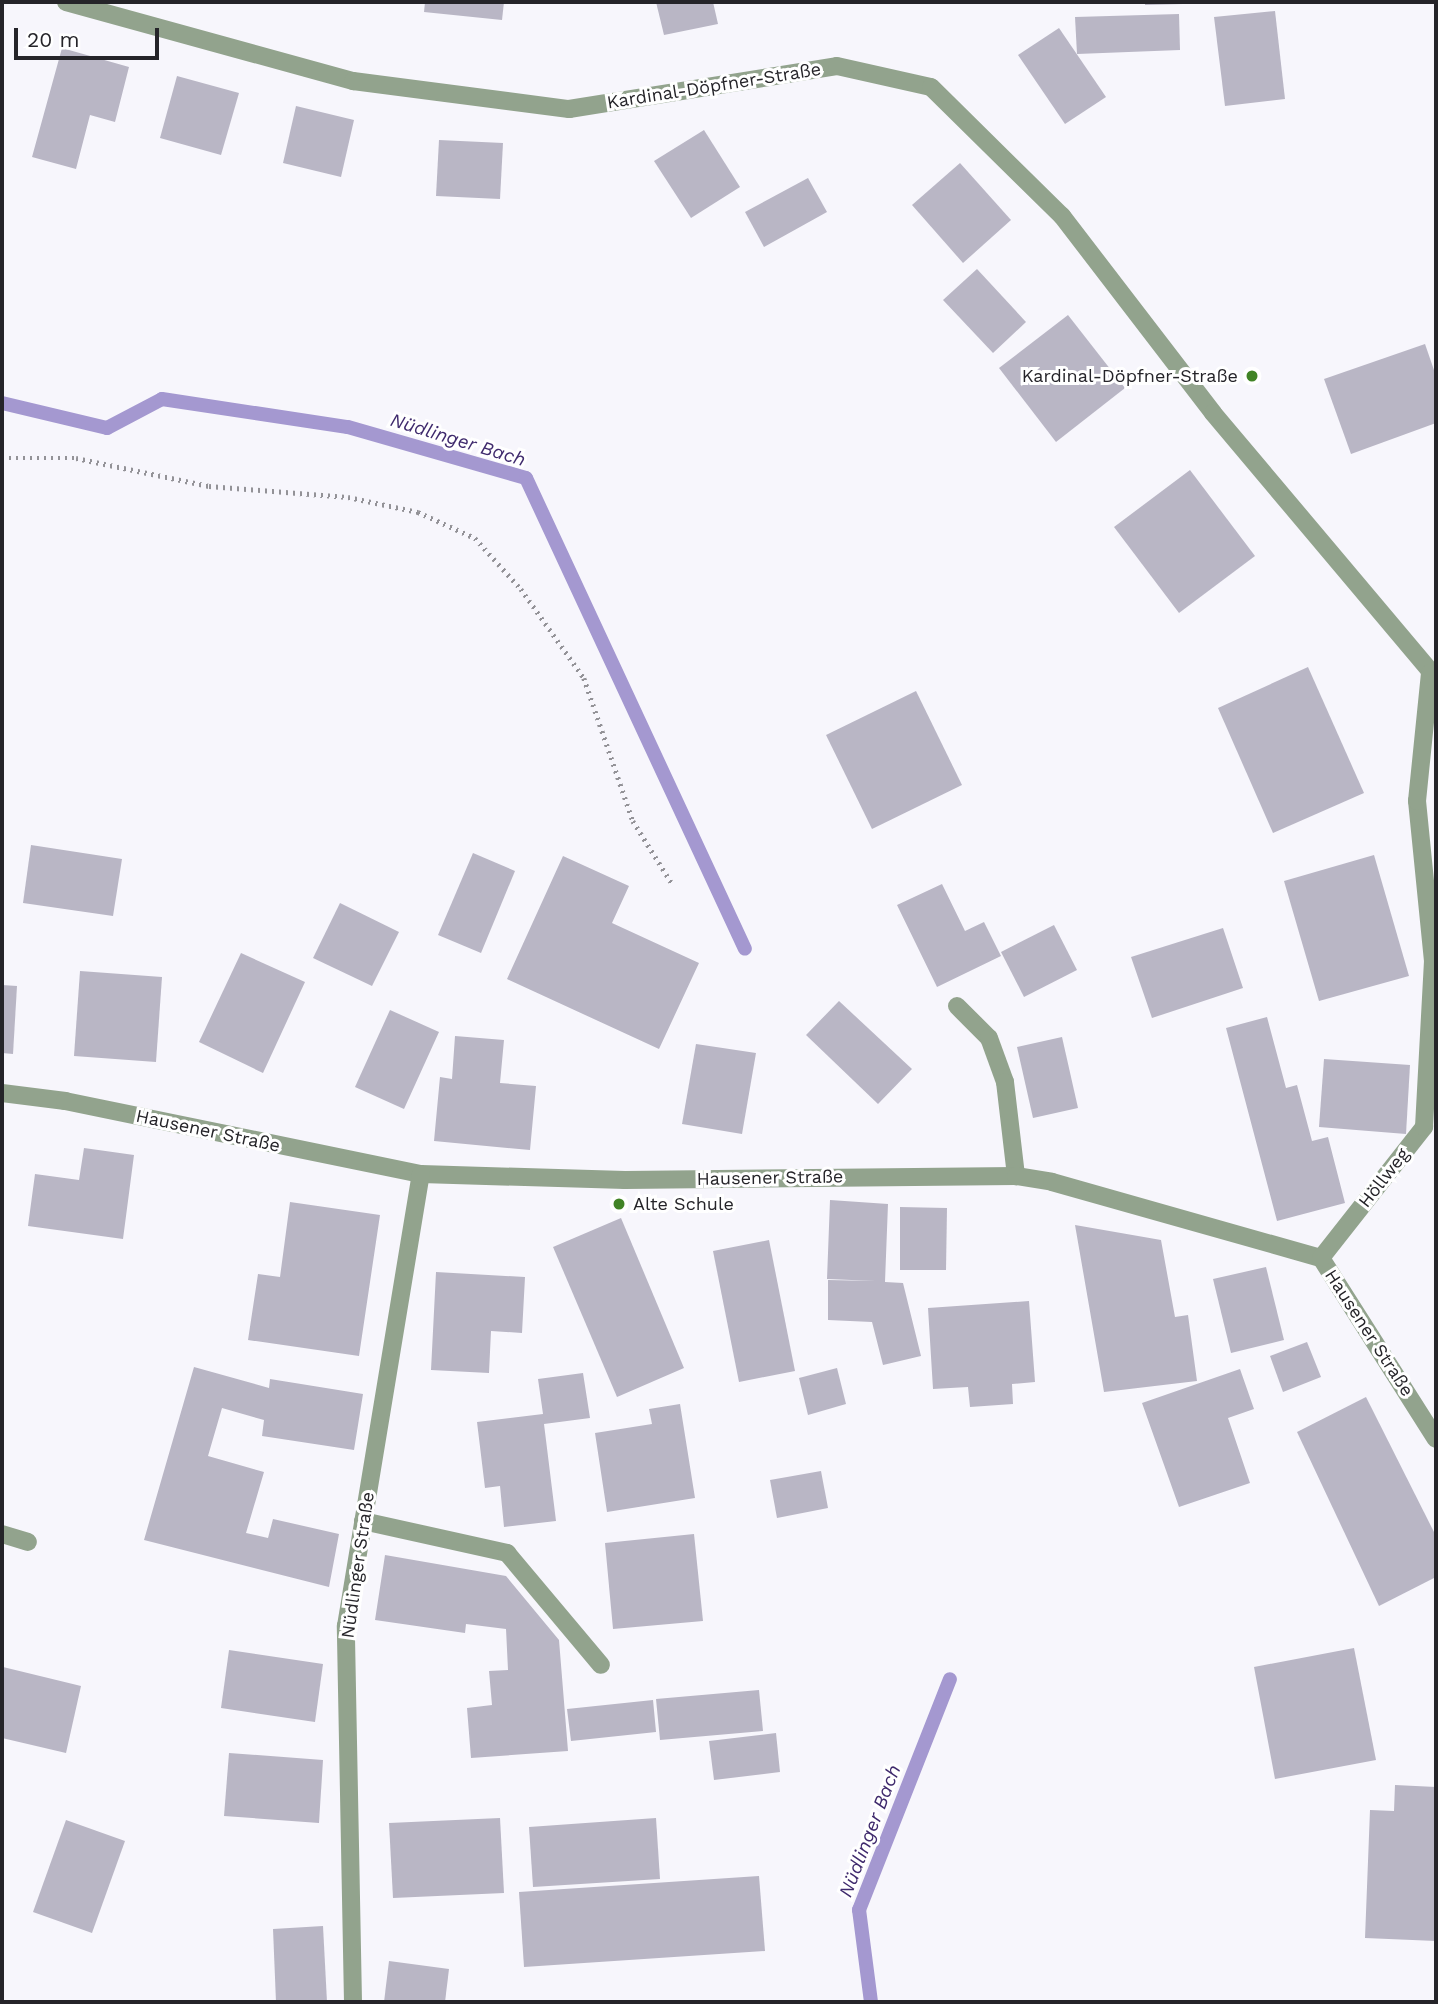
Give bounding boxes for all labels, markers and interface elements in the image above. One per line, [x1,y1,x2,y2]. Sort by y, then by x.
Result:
scale bar [18,14,163,58]
text: 20 m [27,27,79,52]
street label: Kardinal-Döpfner-Straße [606,58,822,114]
place label: Kardinal-Döpfner-Straße [1022,365,1238,387]
marker: Kardinal-Döpfner-Straße [1244,368,1260,384]
water label: Nüdlinger Bach [387,409,529,471]
street label: Hausener Straße [134,1105,282,1157]
street label: Höllweg [1354,1144,1414,1212]
street label: Hausener Straße [696,1166,844,1190]
place label: Alte Schule [633,1193,734,1215]
marker: Alte Schule [611,1196,627,1212]
street label: Hausener Straße [1320,1265,1418,1401]
street label: Nüdlinger Straße [337,1490,379,1640]
water label: Nüdlinger Bach [834,1761,906,1901]

